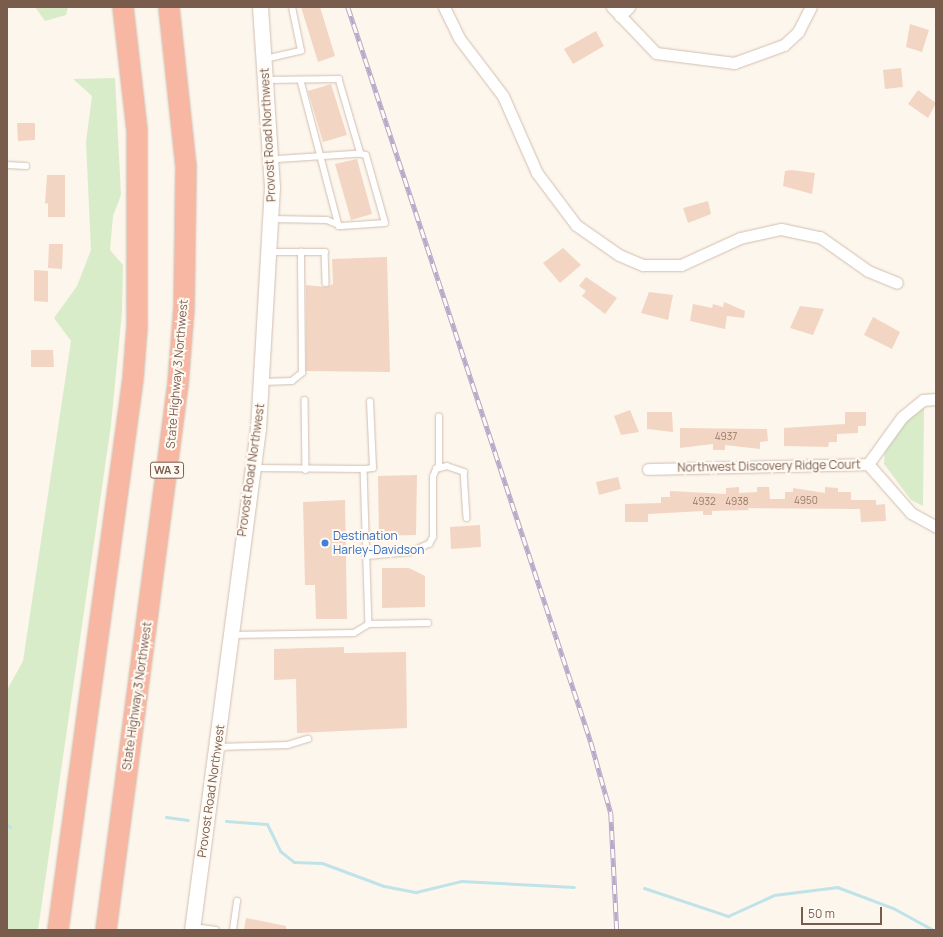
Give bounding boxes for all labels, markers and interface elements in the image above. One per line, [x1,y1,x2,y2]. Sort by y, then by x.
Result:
street label: Provost Road Northwest [257,68,279,202]
street label: State Highway 3 Northwest [163,299,191,449]
street label: Provost Road Northwest [235,403,267,537]
house number: 4937 [715,431,737,443]
street label: Northwest Discovery Ridge Court [677,457,861,475]
road number: WA 3 [150,461,184,479]
house number: 4950 [794,495,818,507]
house number: 4932 [692,496,716,508]
house number: 4938 [725,496,749,508]
place label: Destination Harley-Davidson [333,529,424,557]
marker: Destination Harley-Davidson [320,538,330,548]
street label: State Highway 3 Northwest [119,621,155,771]
street label: Provost Road Northwest [195,724,227,858]
scale bar [803,899,884,925]
text: 50 m [808,905,835,922]

